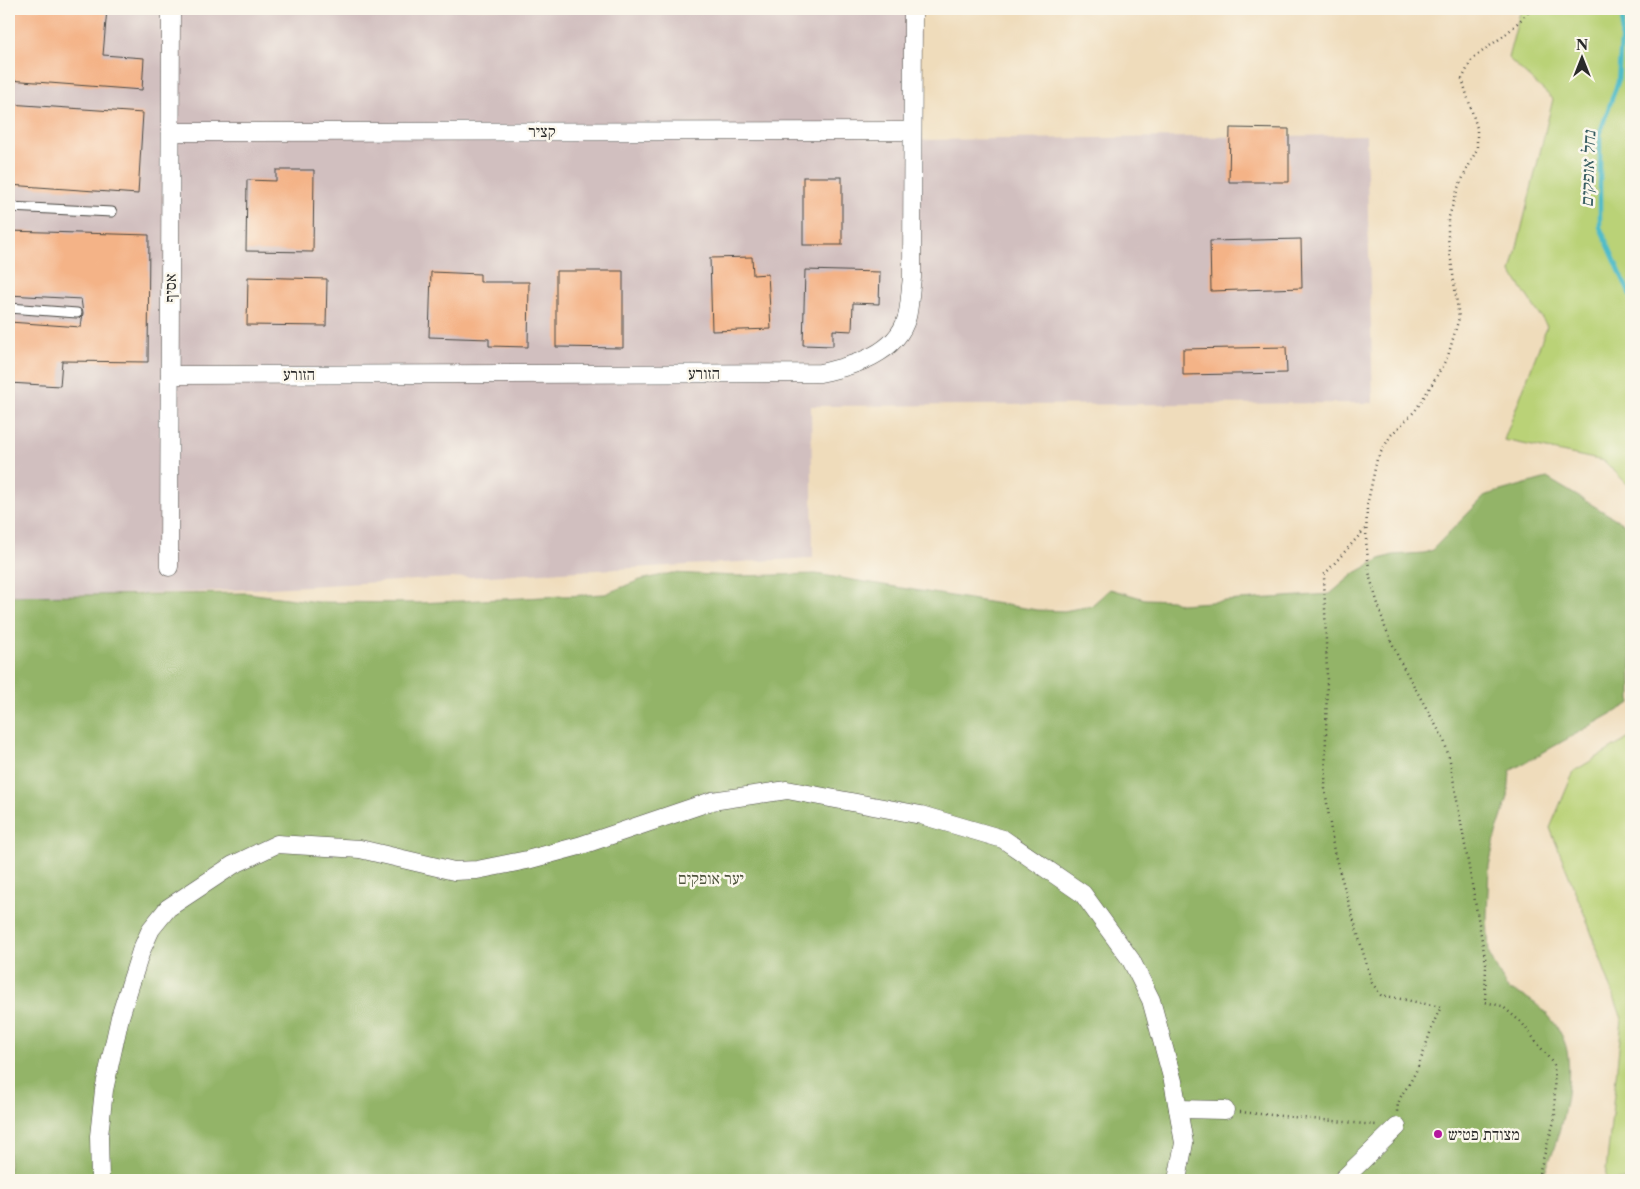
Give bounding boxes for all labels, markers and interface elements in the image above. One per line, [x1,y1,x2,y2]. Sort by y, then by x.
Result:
north arrow [1558,32,1608,82]
text: N [1576,36,1588,54]
street label: קציר [528,121,556,141]
water label: נחל אופקים [1576,128,1600,208]
street label: אסיף [160,274,180,302]
street label: הזורע [688,363,720,383]
street label: הזורע [283,364,315,384]
park label: יער אופקים [678,868,744,888]
place label: מצודת פטיש [1448,1124,1520,1144]
marker: מצודת פטיש [1432,1128,1444,1140]

